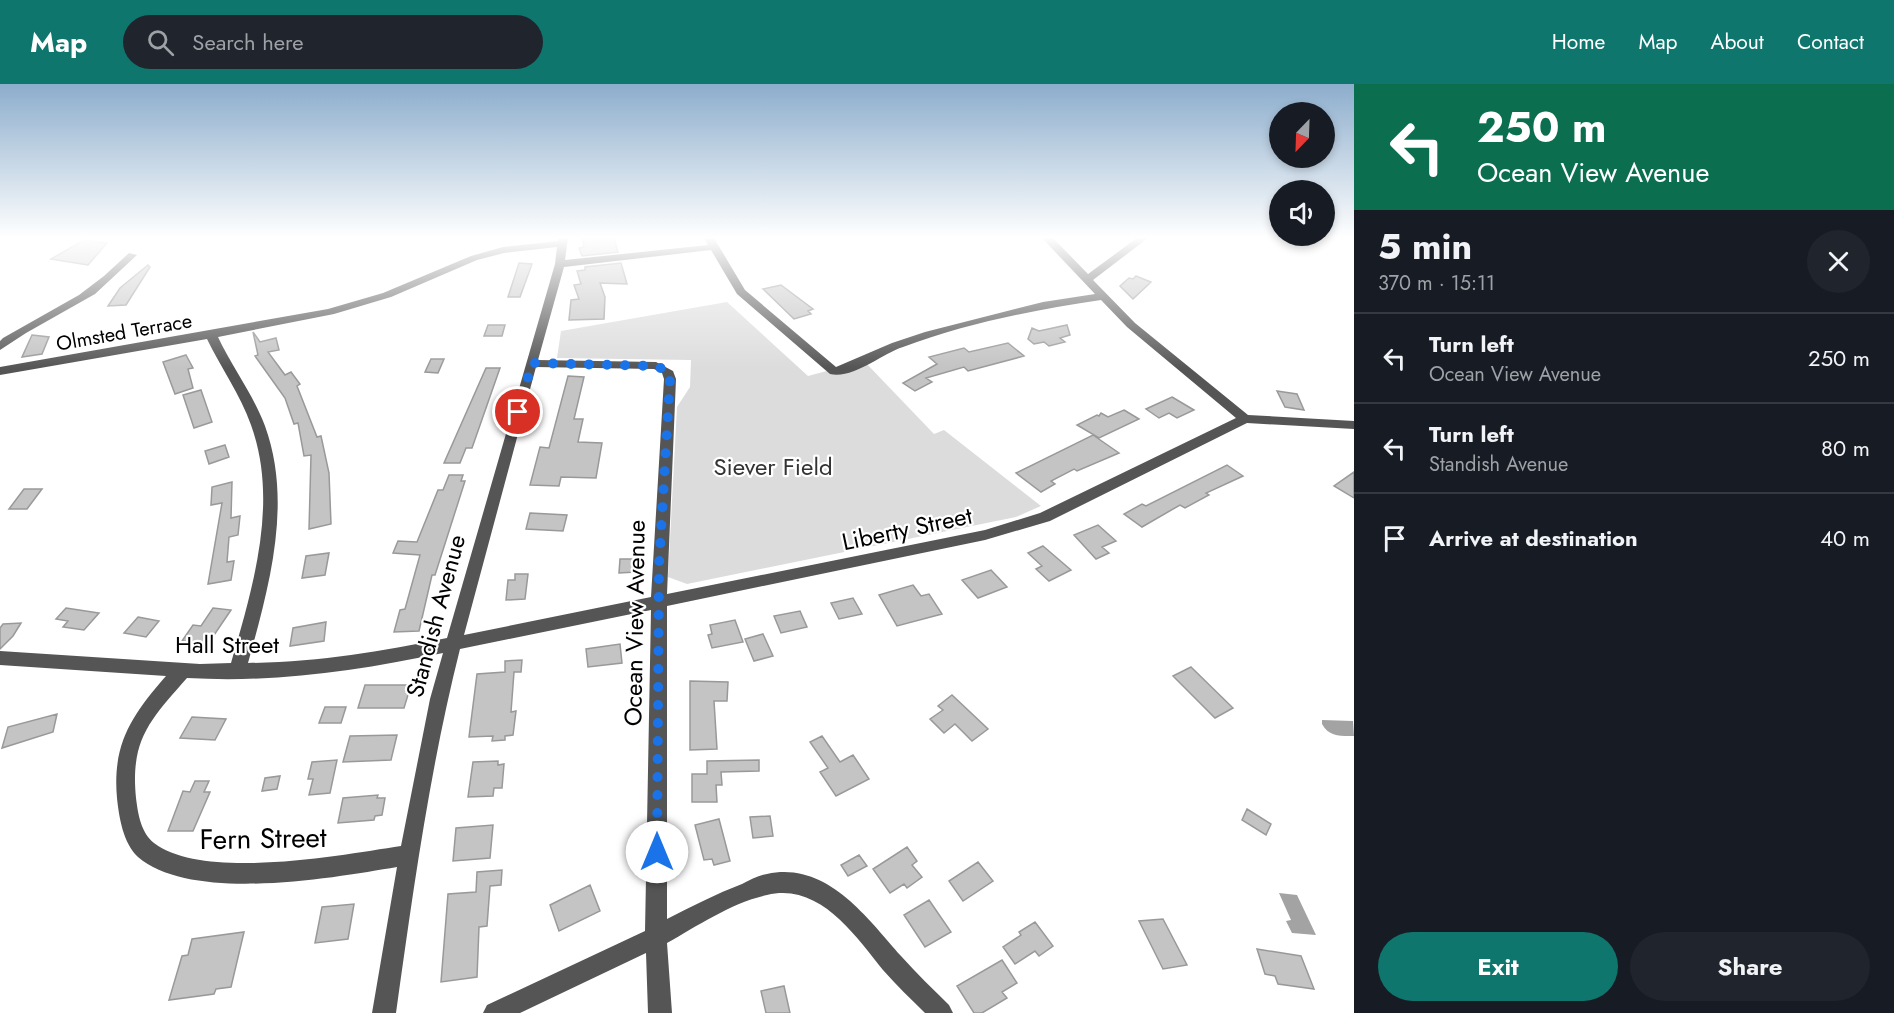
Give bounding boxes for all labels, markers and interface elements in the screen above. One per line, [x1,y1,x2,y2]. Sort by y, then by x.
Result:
search box [123,15,543,69]
text: Map [30,22,87,63]
icon: search [144,26,177,59]
text: Search here [192,26,304,58]
text: Home [1552,27,1605,57]
text: Map [1638,27,1678,57]
text: About [1711,27,1764,57]
text: Contact [1797,27,1864,57]
text: 250 m [1477,97,1607,158]
north arrow [1269,102,1335,168]
map controls [1269,102,1335,246]
icon: left [1378,108,1456,186]
text: Ocean View Avenue [1477,153,1709,192]
button: sound [1269,180,1335,246]
text: 5 min [1378,220,1472,272]
button: close [1807,230,1870,293]
text: 370 m · 15:11 [1378,269,1495,298]
street label: Olmsted Terrace [54,306,194,359]
text: Turn left [1429,328,1514,360]
icon: left [1378,342,1411,375]
text: 250 m [1808,342,1870,374]
text: Ocean View Avenue [1429,360,1601,389]
pin [492,386,543,437]
icon: arrive [501,395,534,428]
text: Turn left [1429,418,1514,450]
icon: left [1378,432,1411,465]
text: 80 m [1821,432,1870,464]
park label: Siever Field [713,449,833,484]
text: Standish Avenue [1429,450,1568,479]
street label: Liberty Street [839,498,975,559]
street label: Ocean View Avenue [615,519,654,727]
icon: arrive [1378,522,1411,555]
text: Arrive at destination [1429,522,1638,554]
text: 40 m [1820,522,1870,554]
street label: Standish Avenue [397,531,474,701]
street label: Hall Street [175,627,279,662]
street label: Fern Street [199,817,327,860]
position arrow [625,820,689,884]
button: Exit [1378,932,1618,1001]
button: Share [1630,932,1870,1001]

